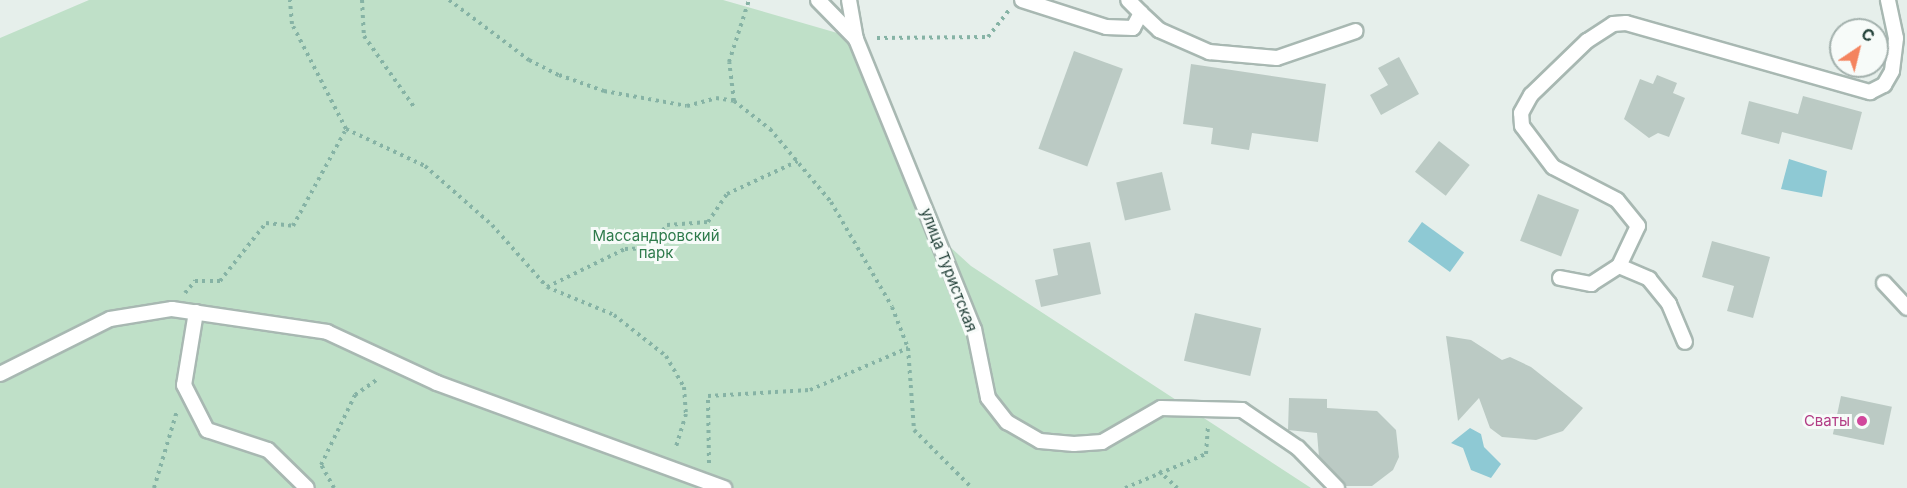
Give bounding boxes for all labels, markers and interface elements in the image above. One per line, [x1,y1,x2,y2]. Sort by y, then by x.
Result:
north arrow [1829,18,1889,78]
text: С [1858,23,1879,46]
street label: улица Туристская [917,206,981,334]
park label: Массандровский парк [592,226,720,261]
place label: Сваты [1804,412,1850,430]
marker: Сваты [1855,414,1869,428]

